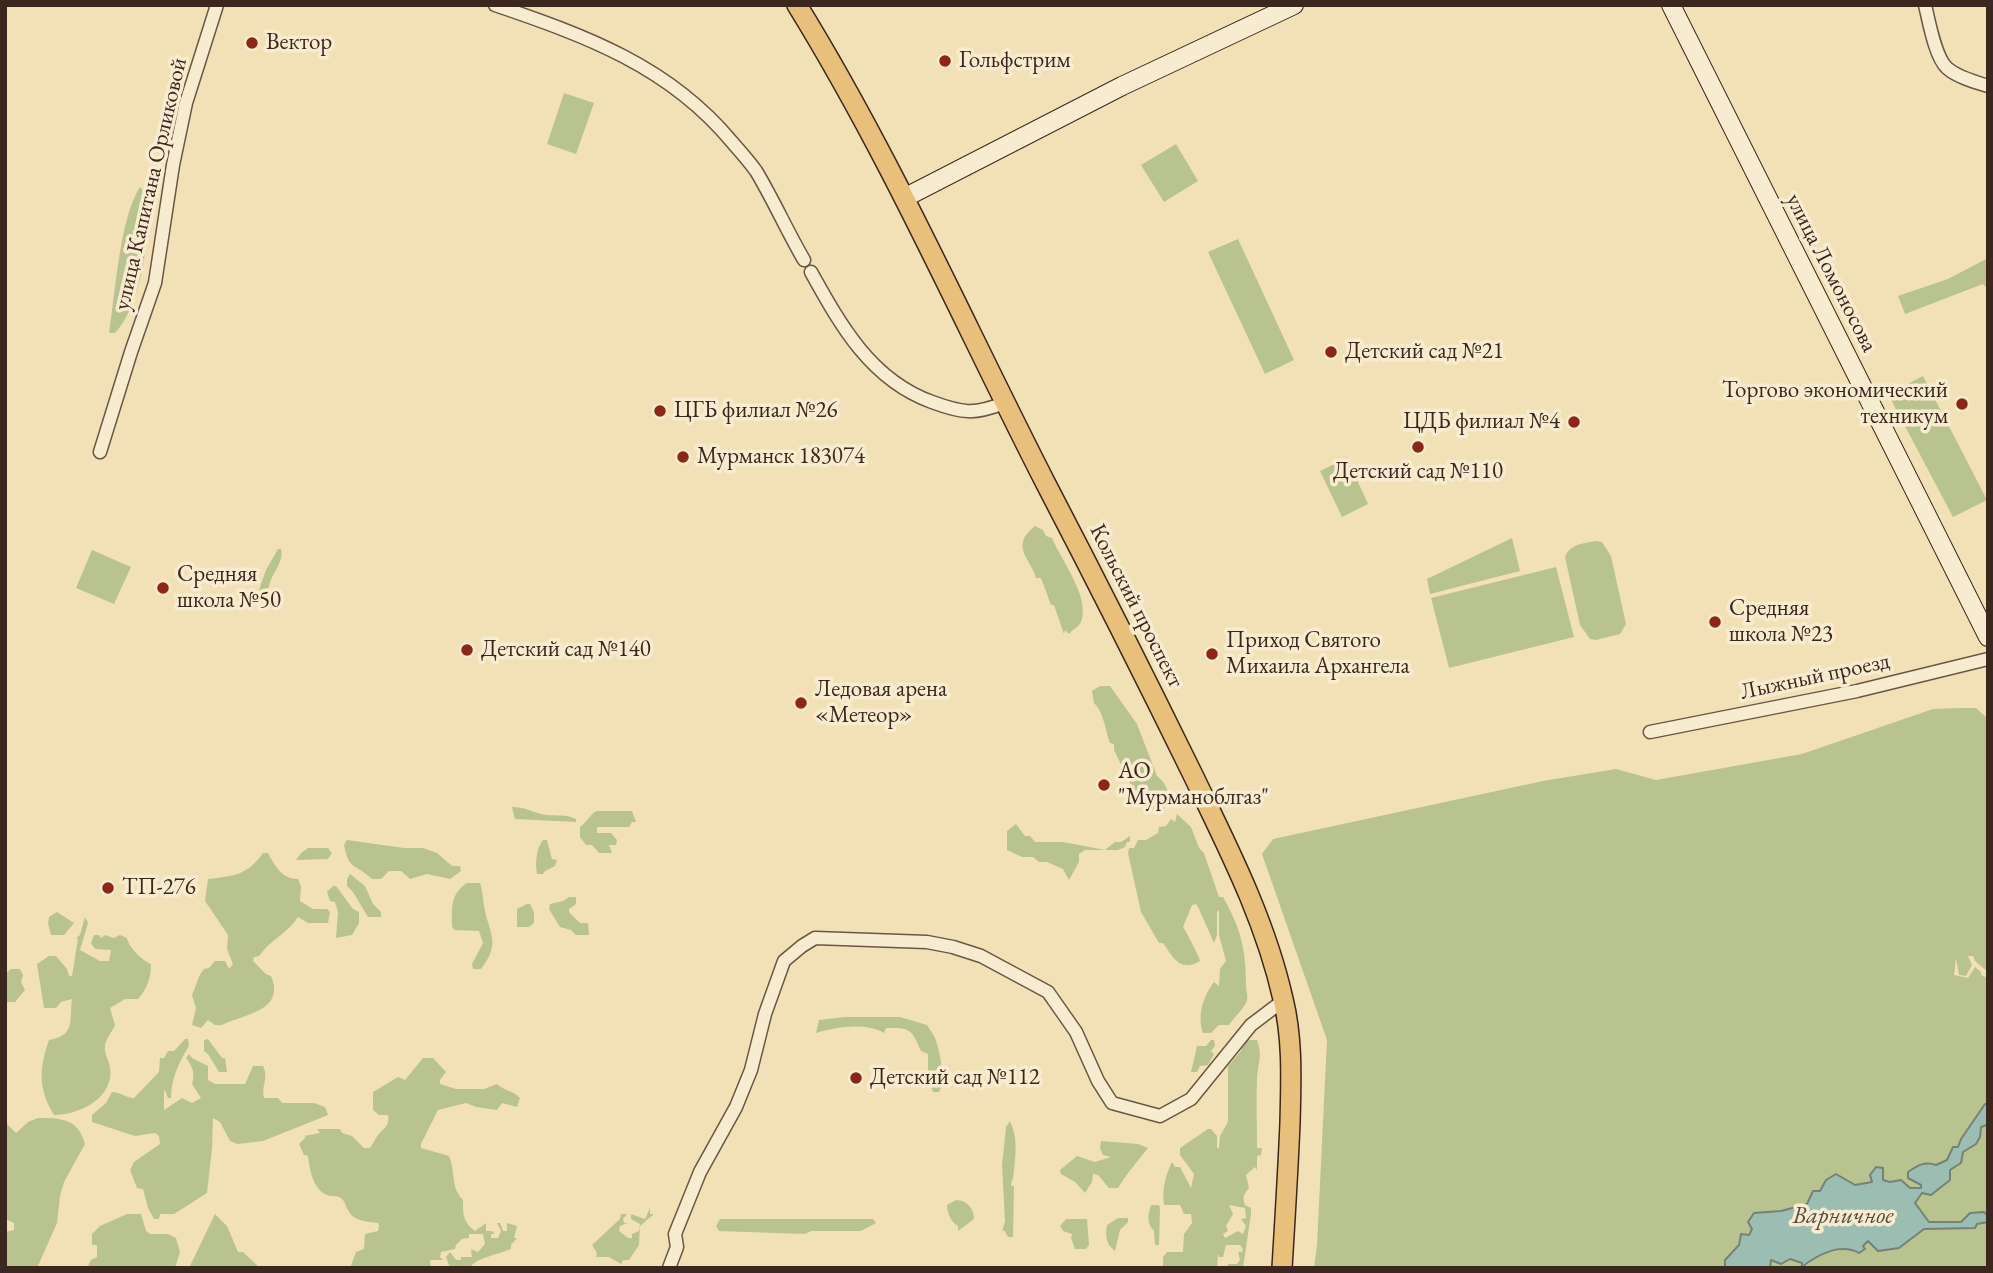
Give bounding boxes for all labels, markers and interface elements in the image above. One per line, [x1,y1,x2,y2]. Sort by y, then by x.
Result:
place label: Вектор [266,29,332,57]
marker: Вектор [244,35,260,51]
place label: Гольфстрим [959,47,1071,75]
marker: Гольфстрим [937,53,953,69]
street label: улица Капитана Орликовой [109,55,193,313]
street label: улица Ломоносова [1779,189,1883,357]
place label: Детский сад №21 [1345,338,1504,366]
marker: Детский сад №21 [1323,344,1339,360]
place label: Торгово экономический техникум [1722,377,1948,431]
marker: Торгово экономический техникум [1954,396,1970,412]
place label: ЦГБ филиал №26 [674,397,838,425]
marker: ЦГБ филиал №26 [652,403,668,419]
place label: ЦДБ филиал №4 [1403,408,1560,436]
marker: ЦДБ филиал №4 [1566,414,1582,430]
marker: Детский сад №110 [1410,439,1426,455]
place label: Мурманск 183074 [697,443,865,471]
marker: Мурманск 183074 [675,449,691,465]
place label: Детский сад №110 [1333,458,1503,486]
street label: Кольский проспект [1083,520,1189,692]
place label: Средняя школа №50 [177,561,281,615]
marker: Средняя школа №50 [155,580,171,596]
place label: Средняя школа №23 [1729,595,1833,649]
marker: Средняя школа №23 [1707,614,1723,630]
place label: Приход Святого Михаила Архангела [1226,627,1410,681]
place label: Детский сад №140 [481,636,651,664]
marker: Детский сад №140 [459,642,475,658]
marker: Приход Святого Михаила Архангела [1204,646,1220,662]
street label: Лыжный проезд [1738,648,1892,706]
place label: Ледовая арена «Метеор» [815,676,947,730]
marker: Ледовая арена «Метеор» [793,695,809,711]
place label: AO "Мурманоблгаз" [1118,758,1269,812]
marker: AO "Мурманоблгаз" [1096,777,1112,793]
place label: ТП-276 [122,874,196,902]
marker: ТП-276 [100,880,116,896]
place label: Детский сад №112 [870,1064,1040,1092]
marker: Детский сад №112 [848,1070,864,1086]
water label: Варничное [1792,1202,1894,1230]

